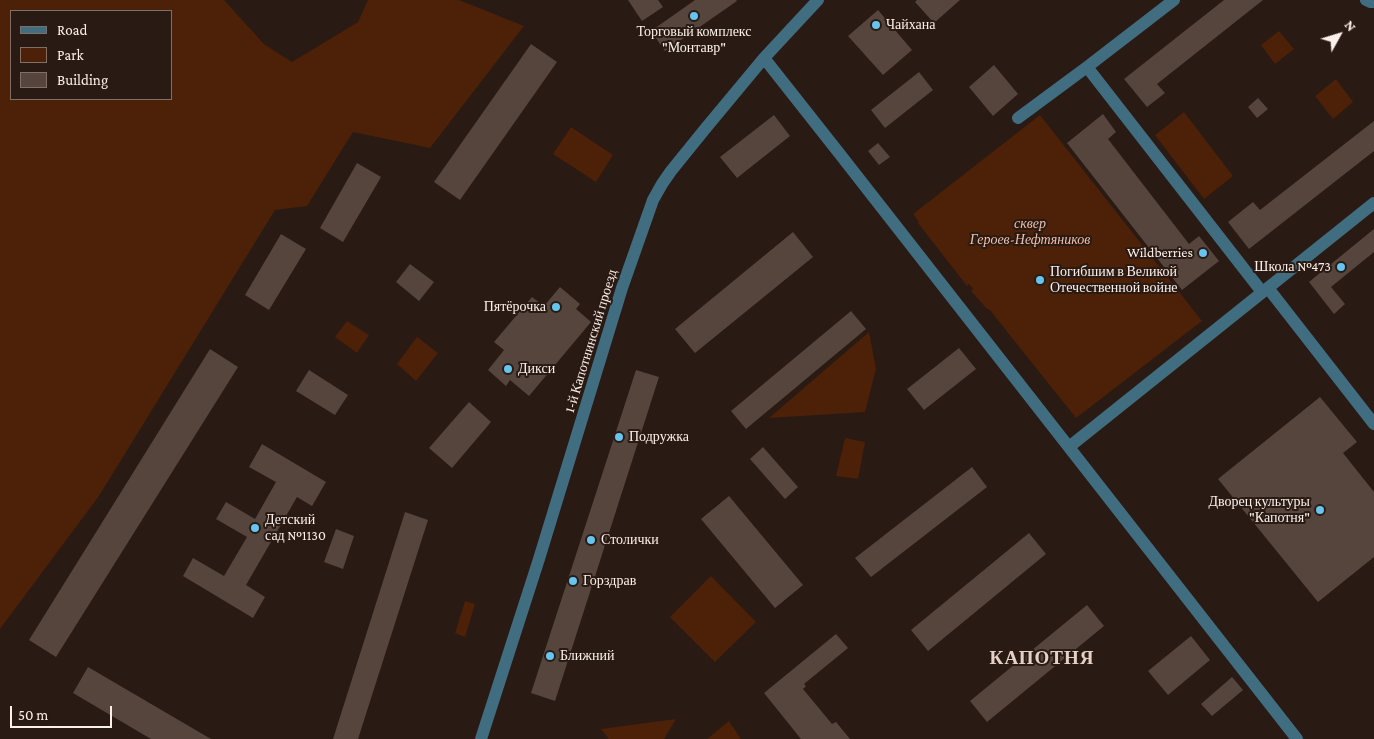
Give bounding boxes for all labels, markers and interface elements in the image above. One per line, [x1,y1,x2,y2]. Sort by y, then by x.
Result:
legend [10,10,172,100]
marker: Торговый комплекс "Монтавр" [688,10,700,22]
north arrow [1314,10,1364,60]
place label: Чайхана [886,17,936,33]
text: N [1341,17,1360,34]
marker: Чайхана [870,19,882,31]
text: Road [57,22,87,38]
place label: Торговый комплекс "Монтавр" [636,24,752,56]
text: Park [57,47,84,63]
text: Building [57,72,108,88]
park label: сквер Героев-Нефтяников [970,216,1090,248]
place label: Wildberries [1127,245,1193,261]
marker: Wildberries [1197,247,1209,259]
place label: Школа №473 [1254,259,1331,275]
marker: Школа №473 [1335,261,1347,273]
place label: Погибшим в Великой Отечественной войне [1050,264,1178,296]
street label: 1-й Капотнинский проезд [561,267,621,415]
marker: Погибшим в Великой Отечественной войне [1034,274,1046,286]
place label: Пятёрочка [484,299,546,315]
marker: Пятёрочка [550,301,562,313]
place label: Дикси [518,361,555,377]
marker: Дикси [502,363,514,375]
place label: Подружка [629,429,689,445]
marker: Подружка [613,431,625,443]
place label: Дворец культуры "Капотня" [1208,494,1310,526]
marker: Дворец культуры "Капотня" [1314,504,1326,516]
place label: Детский сад №1130 [265,512,326,544]
marker: Детский сад №1130 [249,522,261,534]
place label: Столички [601,532,659,548]
marker: Столички [585,534,597,546]
place label: Горздрав [583,573,636,589]
marker: Горздрав [567,575,579,587]
district label: КАПОТНЯ [989,647,1095,669]
place label: Ближний [560,648,614,664]
marker: Ближний [544,650,556,662]
scale bar [12,696,115,728]
text: 50 m [18,707,48,723]

